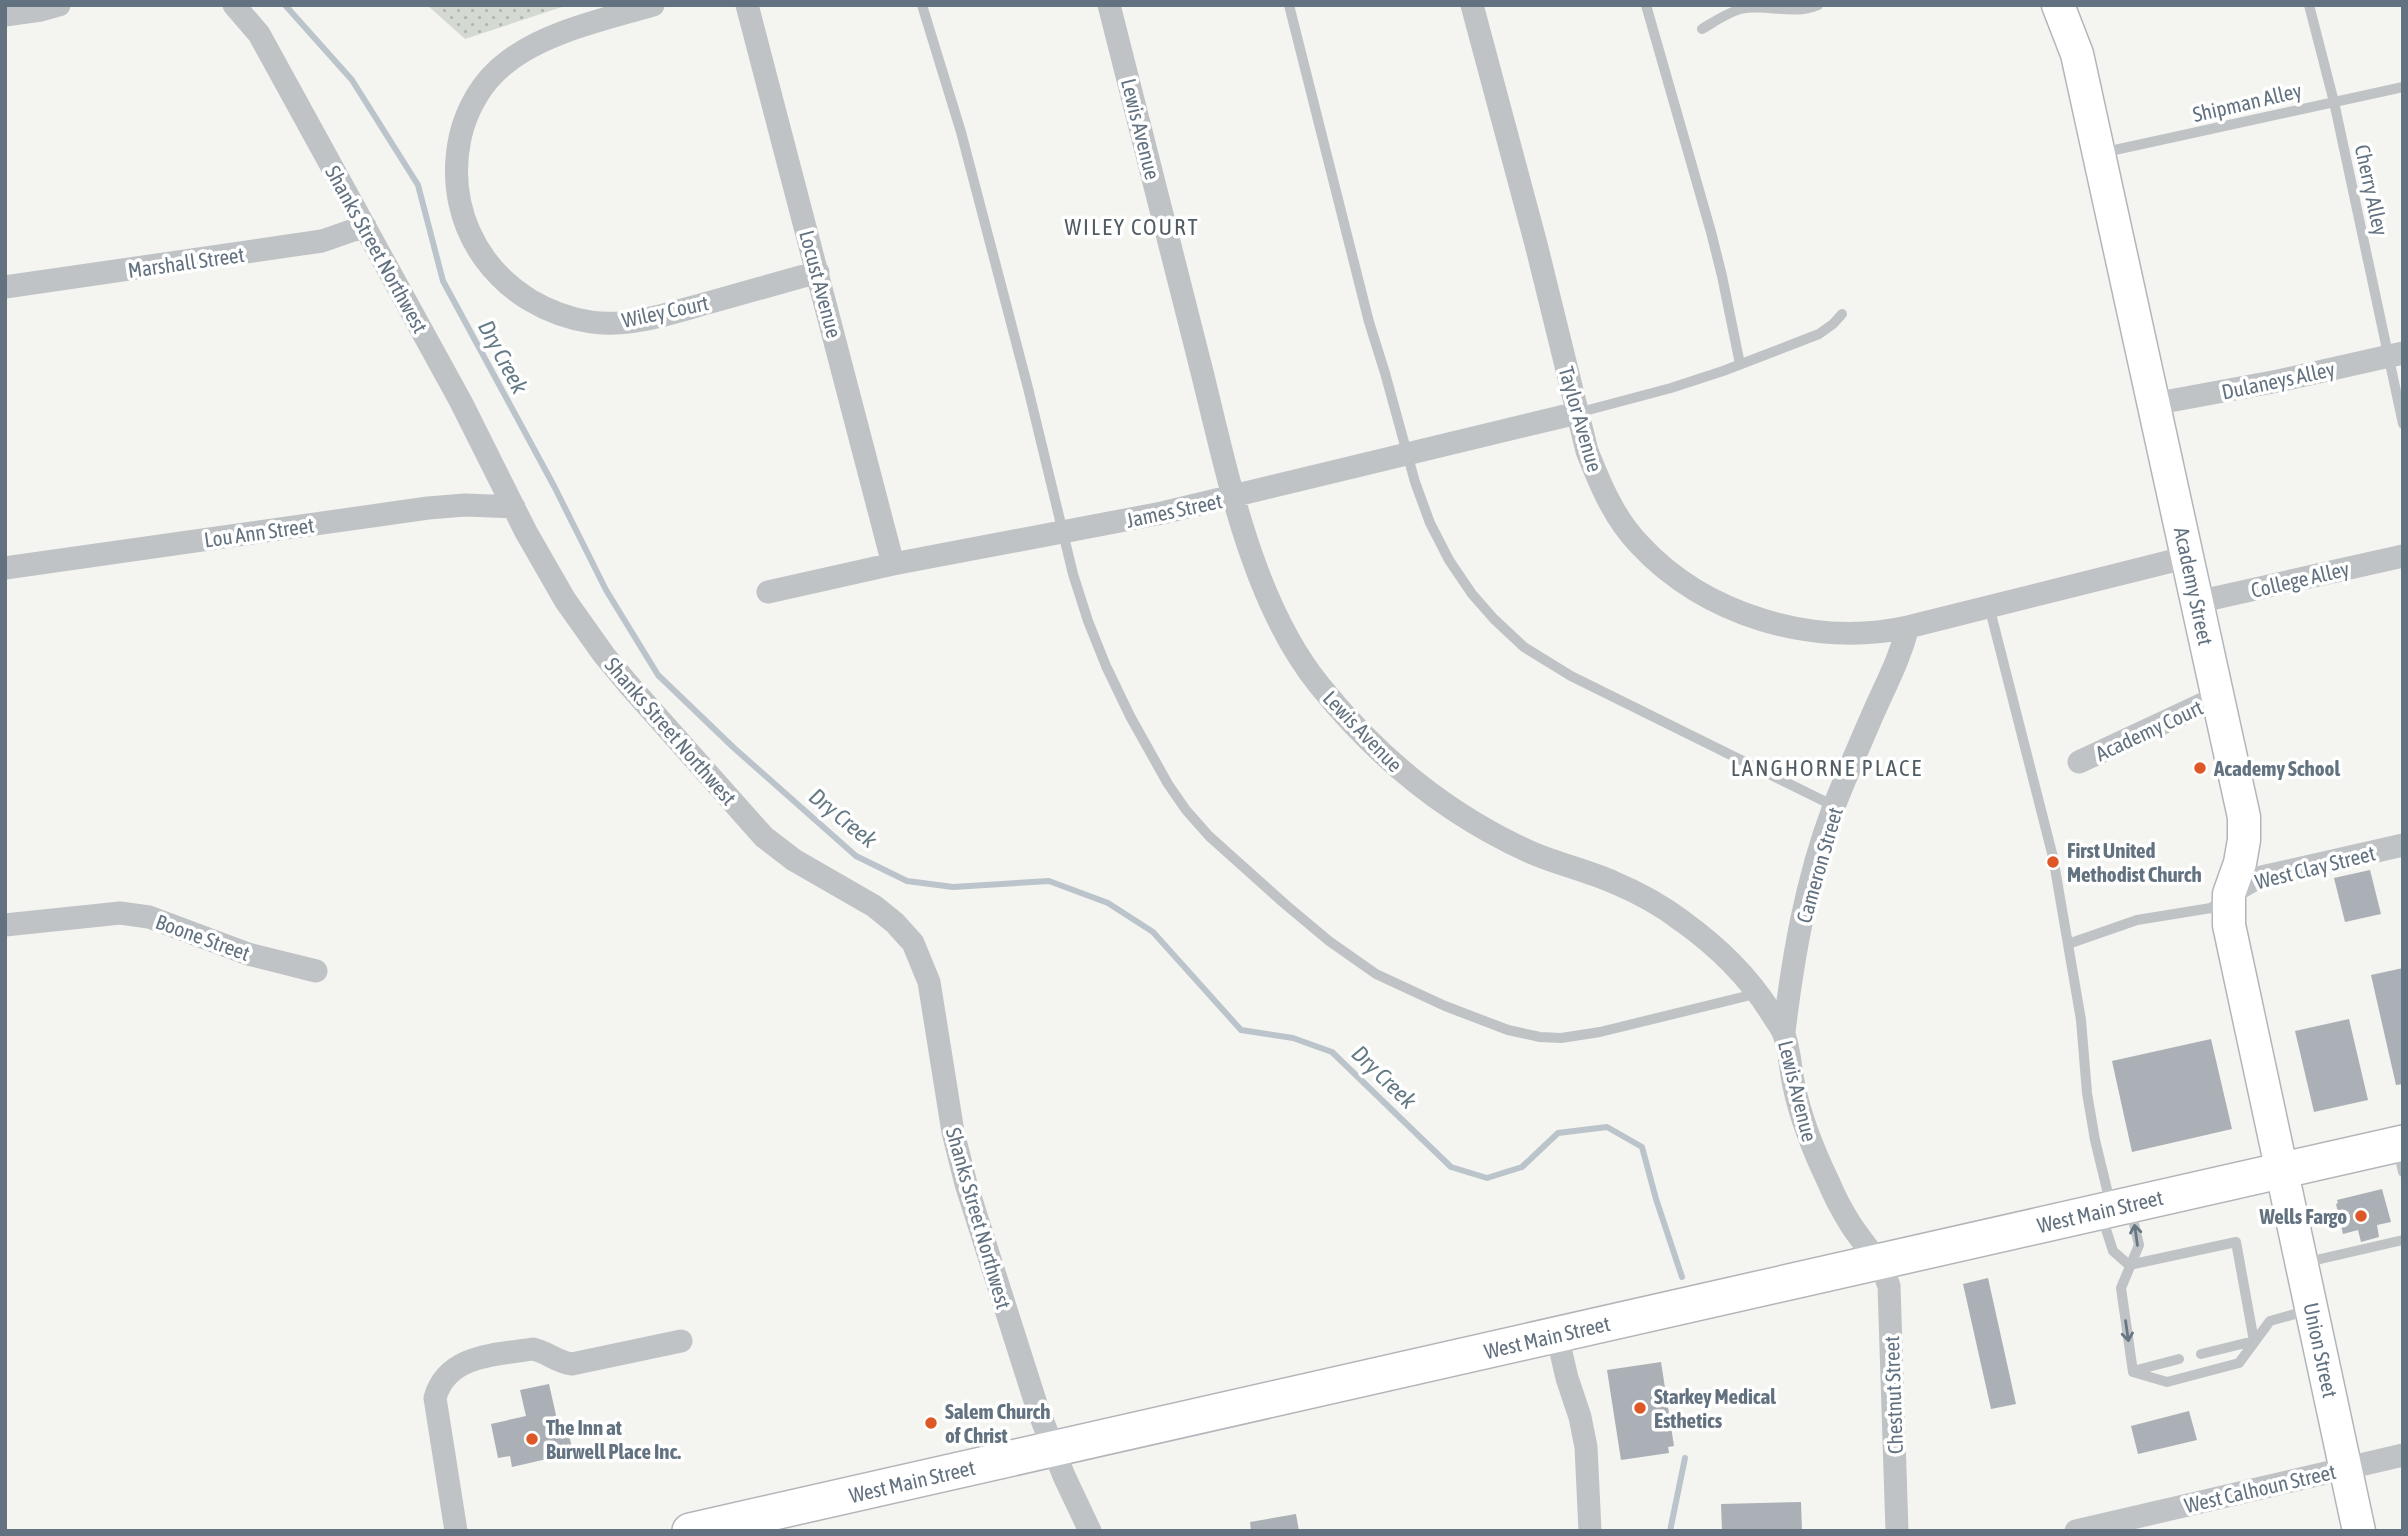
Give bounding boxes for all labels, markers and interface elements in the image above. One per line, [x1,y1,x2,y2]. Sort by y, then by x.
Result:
street label: Lewis Avenue [1117,76,1165,182]
street label: Shipman Alley [2190,78,2304,126]
street label: Cherry Alley [2351,142,2393,238]
street label: Shanks Street Northwest [321,161,433,337]
district label: WILEY COURT [1064,214,1200,240]
street label: Locust Avenue [795,228,847,340]
street label: Marshall Street [126,242,246,282]
street label: Wiley Court [620,290,710,332]
water label: Dry Creek [473,316,534,399]
street label: Dulaneys Alley [2219,356,2337,404]
street label: Taylor Avenue [1554,363,1608,475]
street label: James Street [1124,488,1224,532]
street label: Lou Ann Street [203,512,315,552]
street label: Academy Street [2170,525,2218,647]
street label: College Alley [2249,556,2352,602]
street label: Shanks Street Northwest [601,652,741,810]
street label: Lewis Avenue [1319,686,1407,776]
street label: Academy Court [2092,695,2206,765]
district label: LANGHORNE PLACE [1731,755,1923,781]
place label: Academy School [2213,756,2340,780]
marker: Academy School [2192,760,2208,776]
water label: Dry Creek [804,783,883,854]
street label: Cameron Street [1791,804,1847,926]
place label: First United Methodist Church [2067,838,2202,886]
street label: West Clay Street [2252,840,2378,894]
marker: First United Methodist Church [2045,854,2061,870]
street label: Boone Street [153,909,253,965]
street label: Lewis Avenue [1774,1038,1822,1144]
water label: Dry Creek [1346,1040,1422,1114]
street label: Shanks Street Northwest [942,1125,1016,1311]
street label: West Main Street [2035,1185,2165,1237]
place label: Wells Fargo [2259,1204,2347,1228]
marker: Wells Fargo [2353,1208,2369,1224]
one-way arrow [2129,1225,2142,1247]
street label: Union Street [2299,1300,2343,1400]
street label: West Main Street [1482,1311,1612,1363]
one-way arrow [2121,1319,2134,1342]
street label: Chestnut Street [1879,1336,1907,1454]
place label: Starkey Medical Esthetics [1654,1384,1776,1432]
place label: Salem Church of Christ [945,1399,1050,1447]
marker: Starkey Medical Esthetics [1632,1400,1648,1416]
place label: The Inn at Burwell Place Inc. [546,1415,681,1463]
marker: Salem Church of Christ [923,1415,939,1431]
marker: The Inn at Burwell Place Inc. [524,1431,540,1447]
street label: West Main Street [847,1455,977,1507]
street label: West Calhoun Street [2182,1459,2338,1517]

